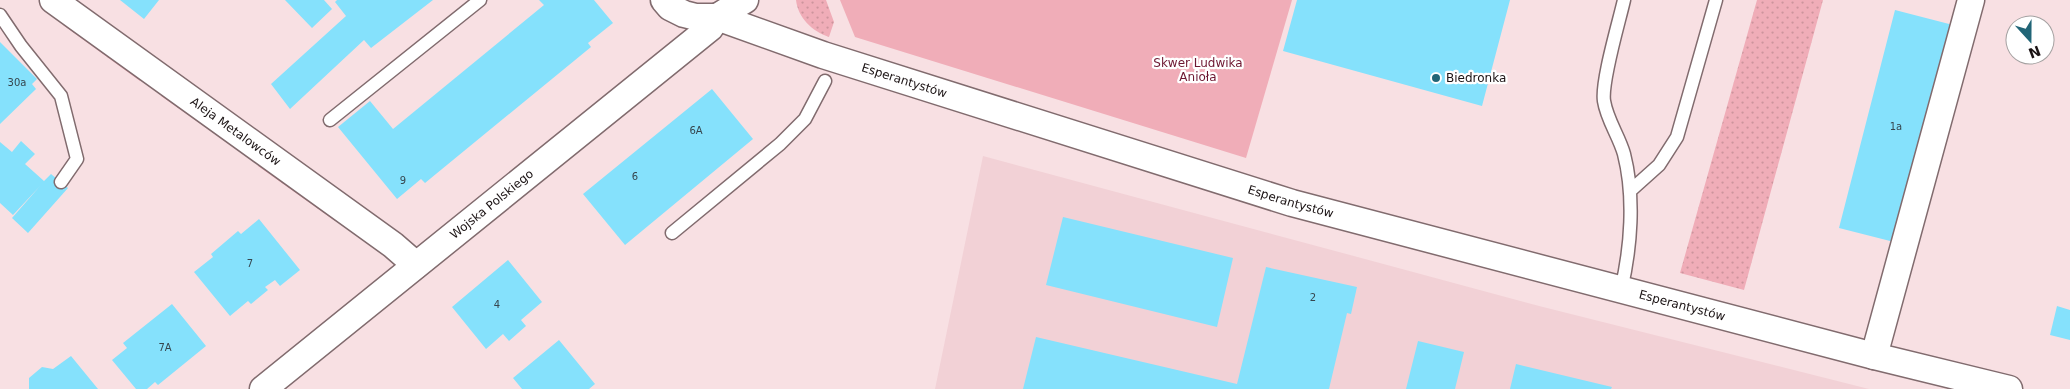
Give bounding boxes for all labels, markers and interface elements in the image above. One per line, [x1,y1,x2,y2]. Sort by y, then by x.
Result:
north arrow [2005,15,2055,65]
text: N [2026,43,2043,62]
park label: Skwer Ludwika Anioła [1153,56,1243,84]
street label: Esperantystów [860,61,949,101]
place label: Biedronka [1446,71,1506,85]
marker: Biedronka [1430,72,1442,84]
house number: 30a [8,77,26,88]
street label: Aleja Metalowców [188,94,283,169]
house number: 1a [1890,121,1902,132]
house number: 6A [689,125,703,136]
street label: Wojska Polskiego [447,167,536,242]
house number: 6 [632,171,638,182]
house number: 9 [400,175,406,186]
street label: Esperantystów [1246,182,1335,221]
house number: 7 [247,258,253,269]
street label: Esperantystów [1637,287,1727,324]
house number: 2 [1310,292,1316,303]
house number: 4 [494,299,500,310]
house number: 7A [158,342,172,353]

